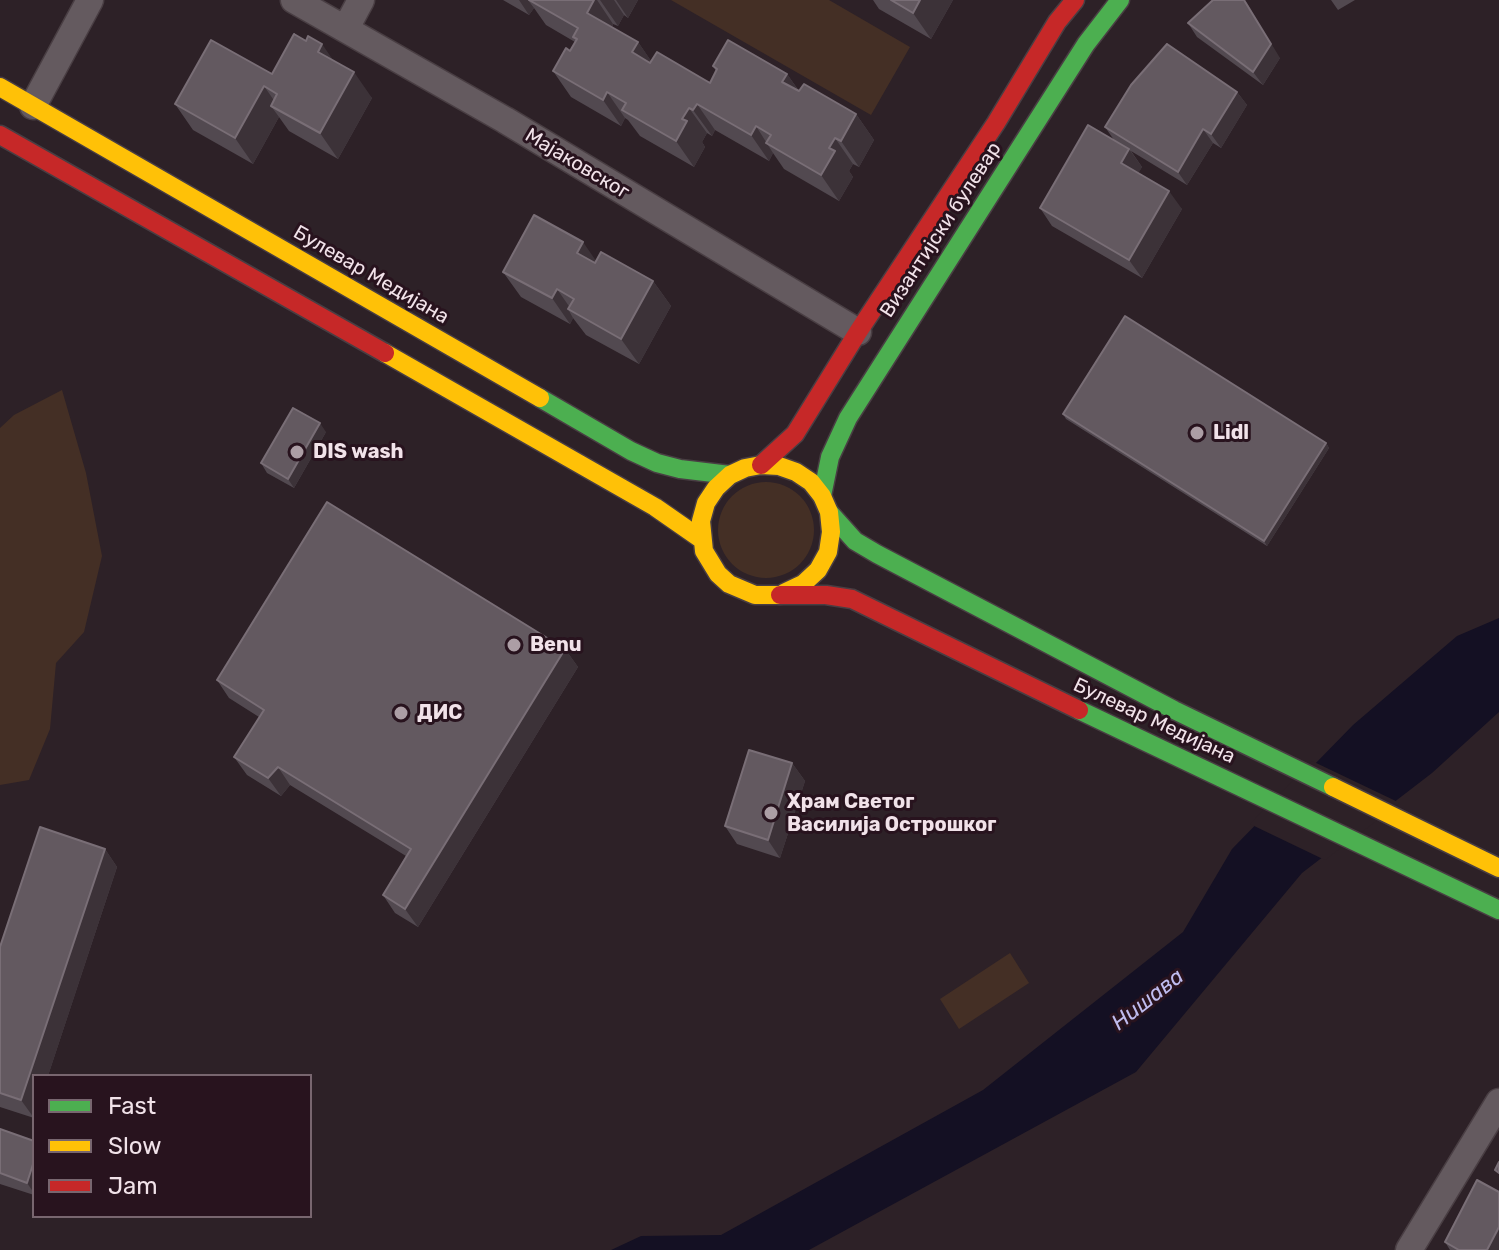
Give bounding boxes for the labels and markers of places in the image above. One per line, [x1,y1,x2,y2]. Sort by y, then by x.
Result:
place label: Lidl [1213,421,1249,445]
marker: Lidl [1188,424,1206,442]
place label: DIS wash [313,440,404,464]
marker: DIS wash [288,443,306,461]
place label: Benu [530,633,582,657]
marker: Benu [505,636,523,654]
place label: ДИС [417,701,462,725]
marker: ДИС [392,704,410,722]
place label: Храм Светог Василија Острошког [787,790,996,837]
marker: Храм Светог Василија Острошког [762,804,780,822]

